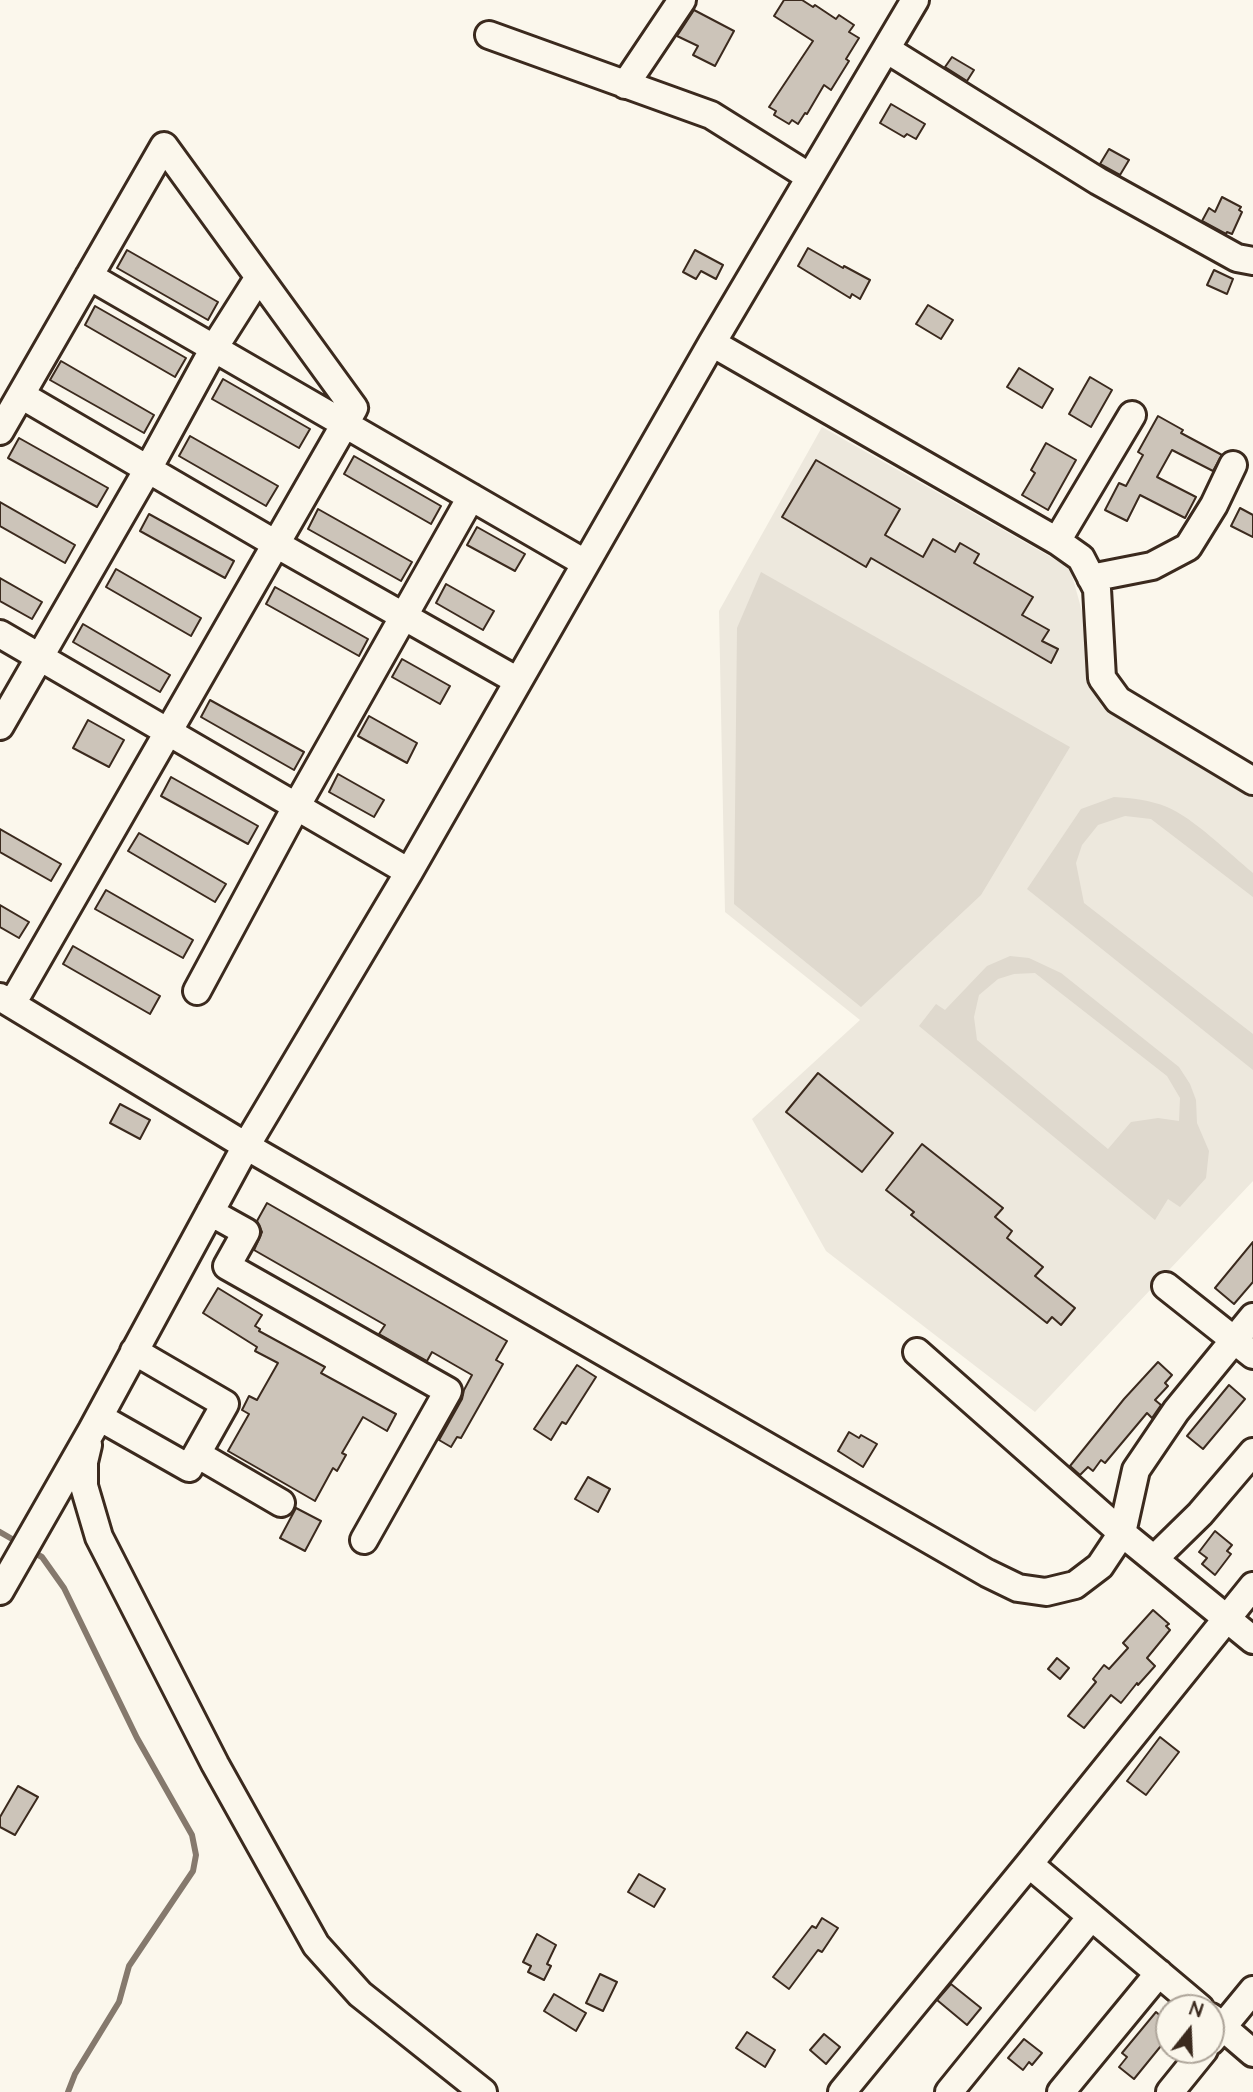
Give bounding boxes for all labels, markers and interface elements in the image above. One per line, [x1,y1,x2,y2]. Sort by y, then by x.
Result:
north arrow [1155,1994,1225,2064]
text: N [1186,1996,1206,2025]

